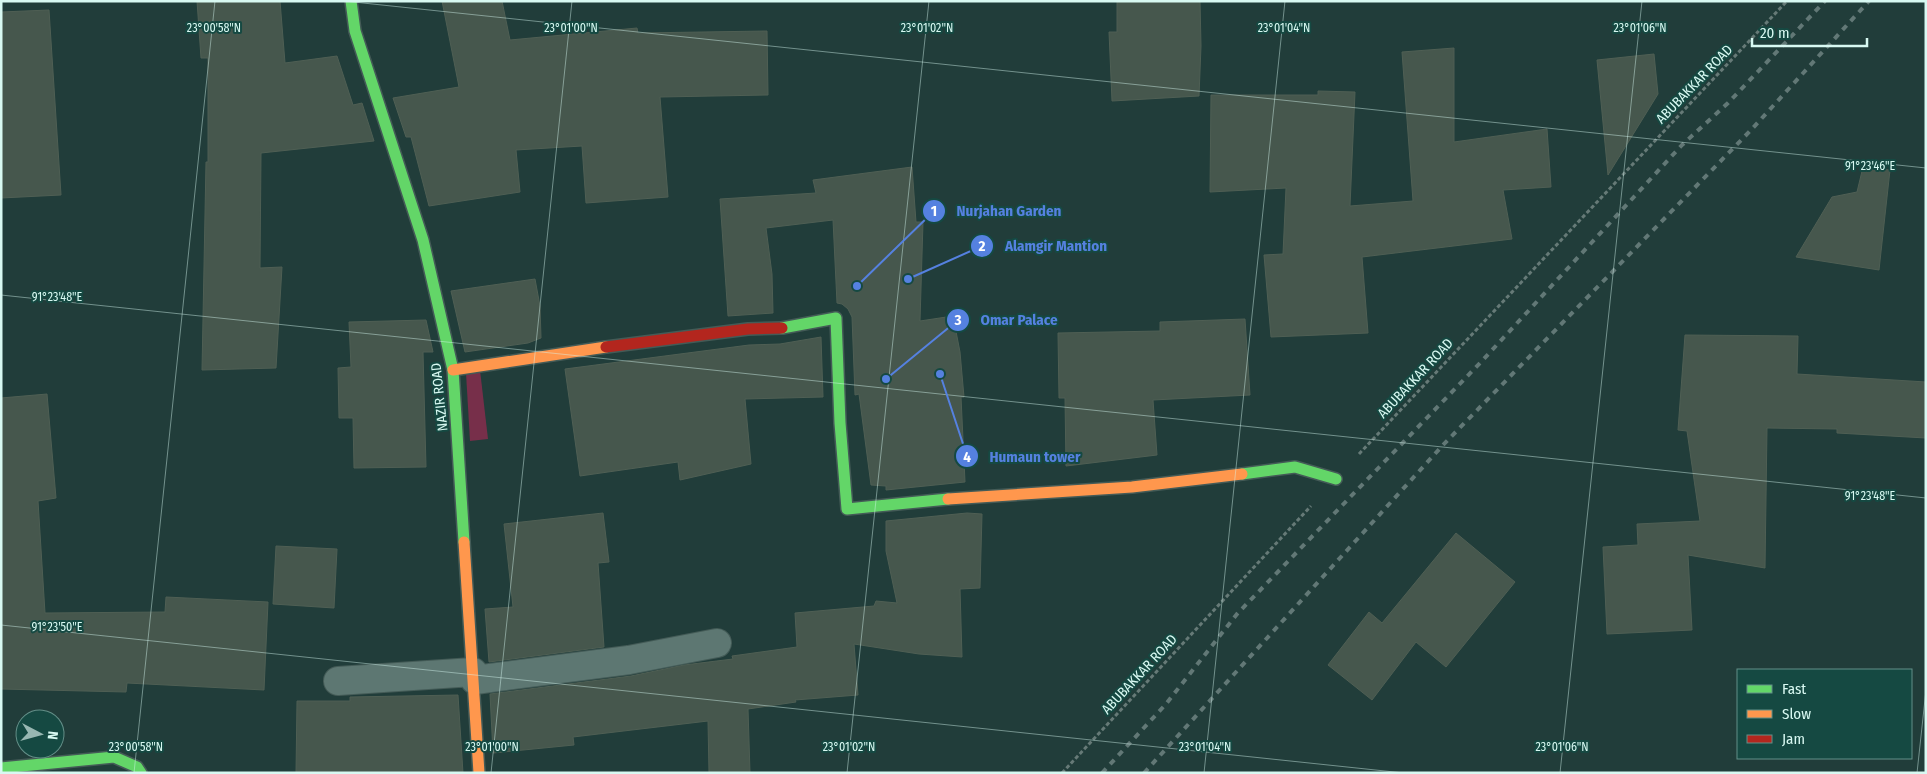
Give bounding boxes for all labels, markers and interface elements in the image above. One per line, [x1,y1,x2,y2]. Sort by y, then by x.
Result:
scale bar [1752,15,1867,47]
text: 23°00'58"N [187,21,241,35]
text: 23°01'00"N [544,21,598,35]
text: 23°01'02"N [901,21,953,35]
text: 23°01'04"N [1258,21,1310,35]
text: 23°01'06"N [1613,21,1667,35]
text: 20 m [1760,24,1790,42]
street label: ABUBAKKAR ROAD [1652,41,1736,127]
text: 91°23'46"E [1845,159,1895,173]
callout: Nurjahan Garden [921,196,1071,226]
text: 1 [931,202,937,220]
text: Nurjahan Garden [957,202,1062,220]
callout: Alamgir Mantion [970,231,1117,261]
text: 2 [978,237,986,255]
text: Alamgir Mantion [1004,237,1107,255]
text: 91°23'48"E [32,290,83,304]
callout: Omar Palace [946,305,1068,335]
text: 3 [953,311,962,329]
text: Omar Palace [980,311,1058,329]
street label: ABUBAKKAR ROAD [1374,335,1457,422]
street label: NAZIR ROAD [427,362,452,432]
callout: Humaun tower [955,441,1090,471]
text: 4 [963,448,971,466]
text: Humaun tower [990,448,1081,466]
text: 91°23'48"E [1845,489,1896,503]
text: 91°23'50"E [32,620,83,634]
street label: ABUBAKKAR ROAD [1098,631,1181,718]
legend [1737,669,1912,759]
text: Fast [1782,680,1806,698]
text: Slow [1782,705,1811,723]
north arrow [15,709,65,759]
text: N [44,730,61,740]
text: Jam [1782,730,1805,748]
text: 23°00'58"N [109,740,163,754]
text: 23°01'00"N [465,740,519,754]
text: 23°01'02"N [823,740,875,754]
text: 23°01'04"N [1179,740,1231,754]
text: 23°01'06"N [1535,740,1589,754]

